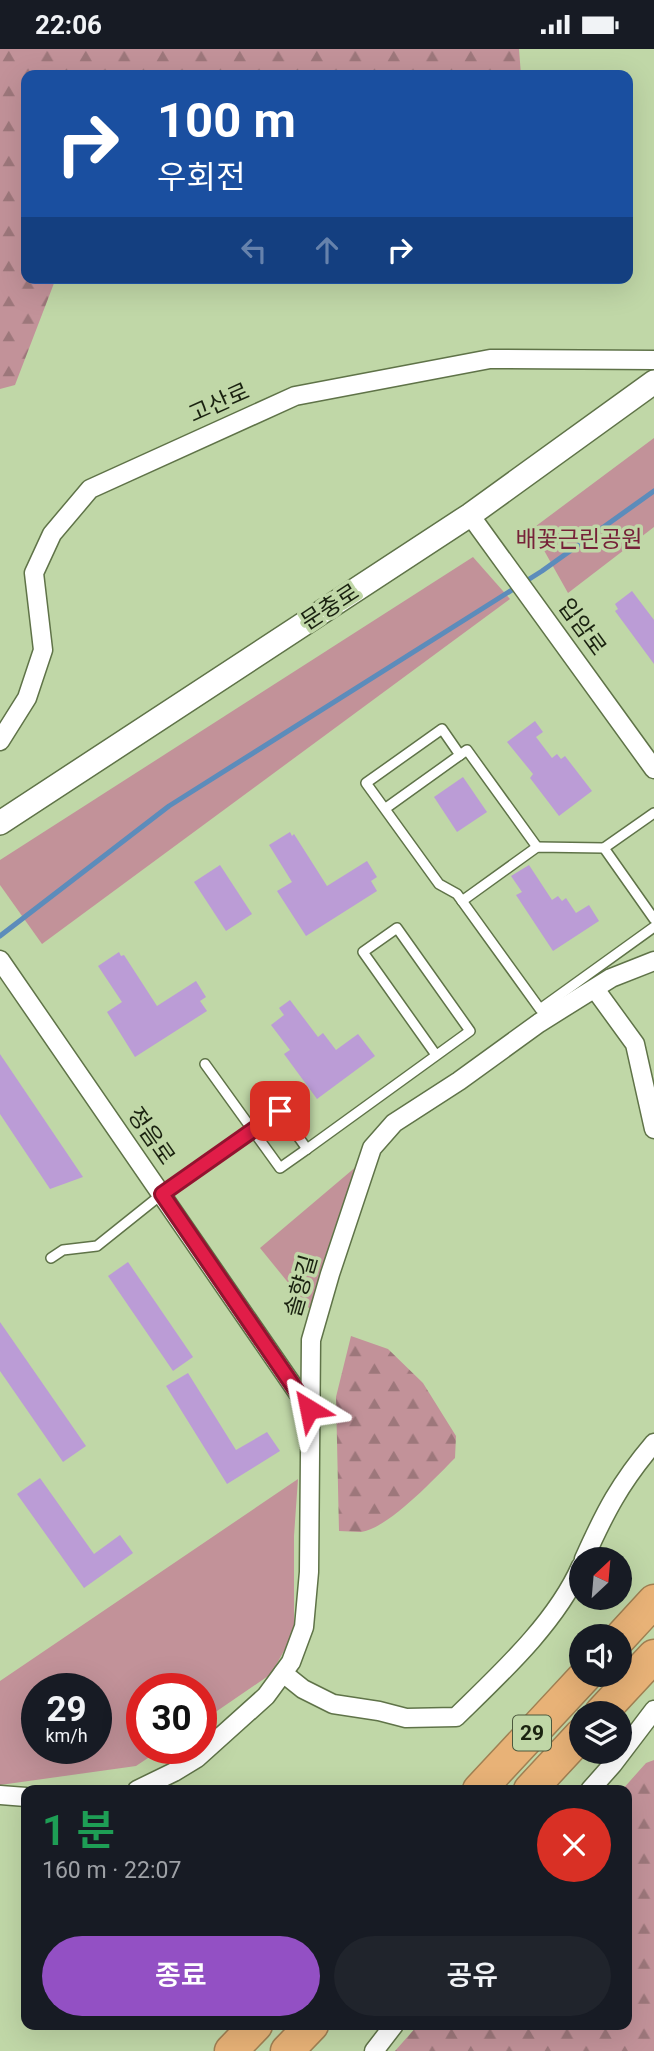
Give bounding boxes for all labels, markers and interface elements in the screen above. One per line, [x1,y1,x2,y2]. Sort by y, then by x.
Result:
text: 22:06 [35,10,102,40]
text: 100 m [157,92,296,149]
icon: right [42,98,133,189]
text: 우회전 [157,158,245,196]
icon: left [235,231,273,269]
icon: ahead [308,231,346,269]
icon: right [381,231,419,269]
street label: 고산로 [185,378,253,428]
park label: 배꽃근린공원 [516,526,642,553]
street label: 문충로 [296,578,364,636]
street label: 입암로 [552,593,612,661]
pin [250,1081,310,1141]
icon: arrive [261,1092,299,1130]
street label: 정음로 [122,1102,180,1170]
street label: 솔향길 [279,1252,323,1320]
position arrow [272,1372,346,1446]
north arrow [569,1547,632,1610]
map controls [569,1547,632,1764]
button: sound [569,1624,632,1687]
speed limit sign: 30 [126,1673,217,1764]
text: 29 [46,1689,87,1730]
button: layers [569,1701,632,1764]
road number: 29 [513,1715,551,1751]
text: km/h [45,1725,88,1746]
text: 1 분 [42,1806,115,1855]
button: close [537,1808,611,1882]
text: 160 m · 22:07 [42,1857,181,1884]
button: 종료 [42,1936,320,2016]
button: 공유 [334,1936,611,2016]

